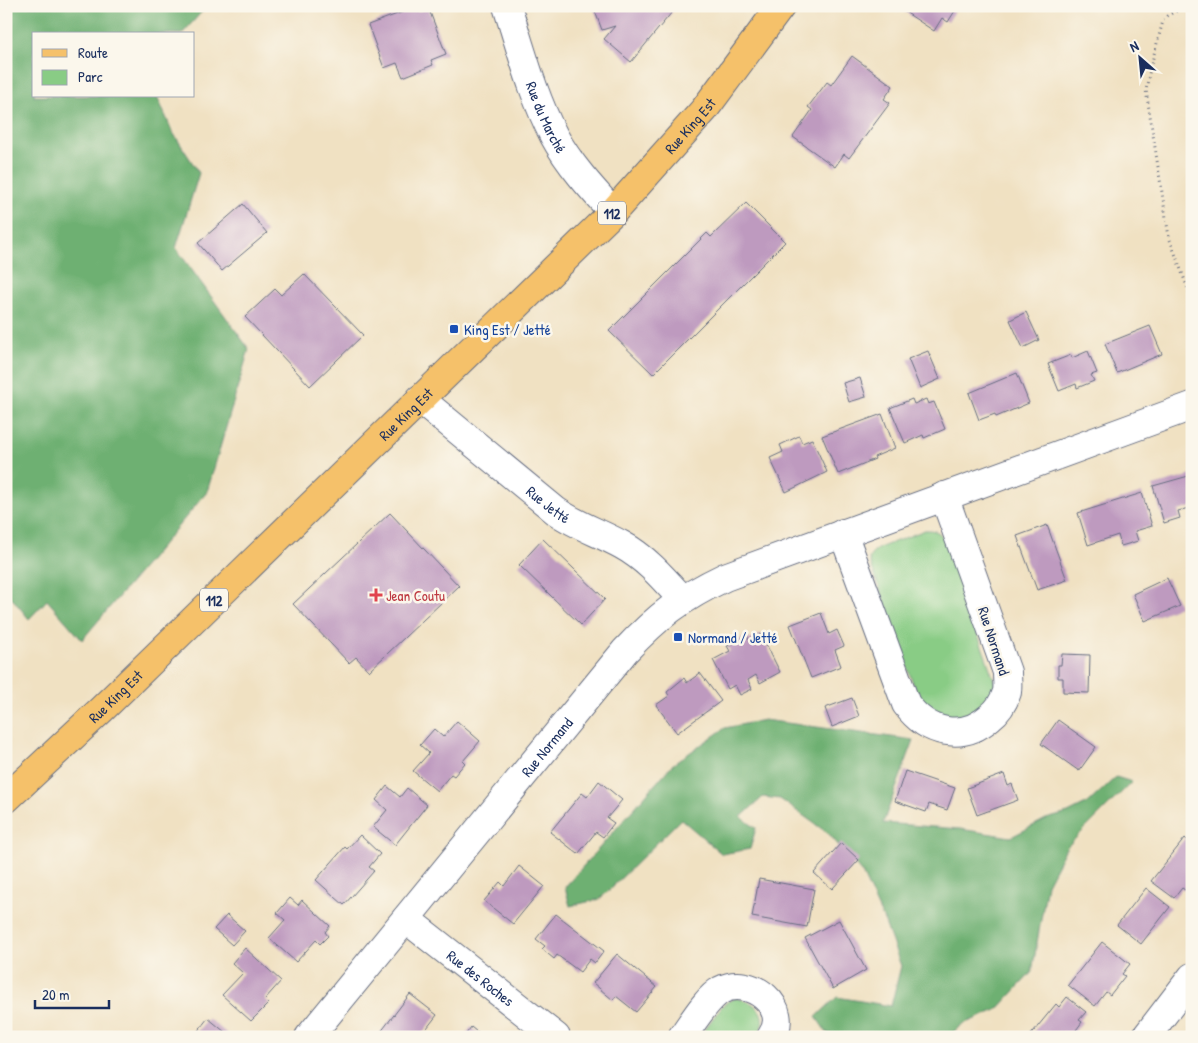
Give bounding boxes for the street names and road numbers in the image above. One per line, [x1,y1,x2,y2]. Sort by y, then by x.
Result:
street label: Rue du Marché [521,79,572,157]
street label: Rue King Est [659,93,721,158]
road number: 112 [598,202,626,224]
street label: Rue King Est [374,382,438,445]
street label: Rue Jetté [522,480,574,528]
road number: 112 [200,588,228,612]
street label: Rue Normand [973,604,1015,678]
street label: Rue King Est [83,664,147,727]
street label: Rue Normand [516,713,577,781]
street label: Rue des Roches [443,945,519,1011]

